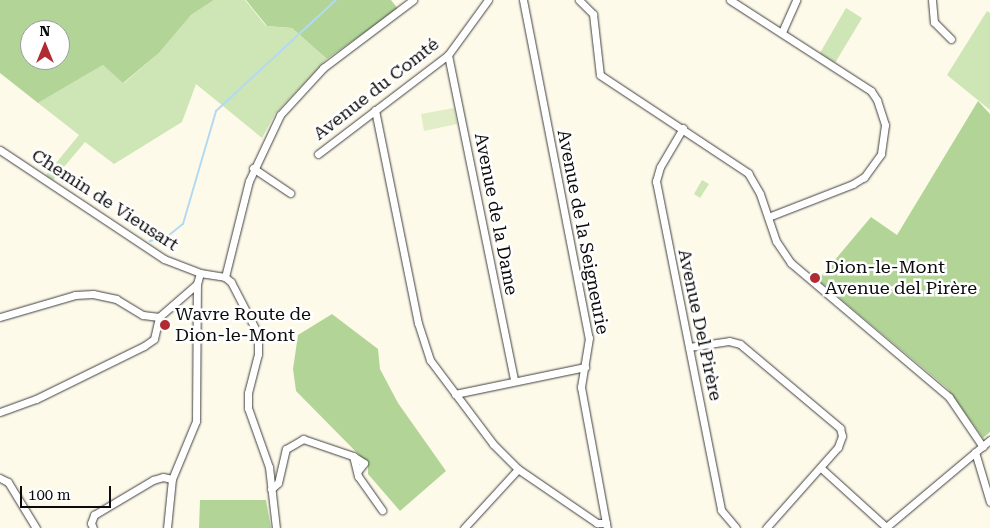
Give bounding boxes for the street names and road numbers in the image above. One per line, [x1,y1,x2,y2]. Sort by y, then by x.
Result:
street label: Avenue du Comté [309,33,443,145]
street label: Avenue de la Seigneurie [553,128,613,336]
street label: Avenue de la Dame [470,131,522,297]
street label: Chemin de Vieusart [28,144,182,256]
street label: Avenue Del Pirère [673,247,727,403]

